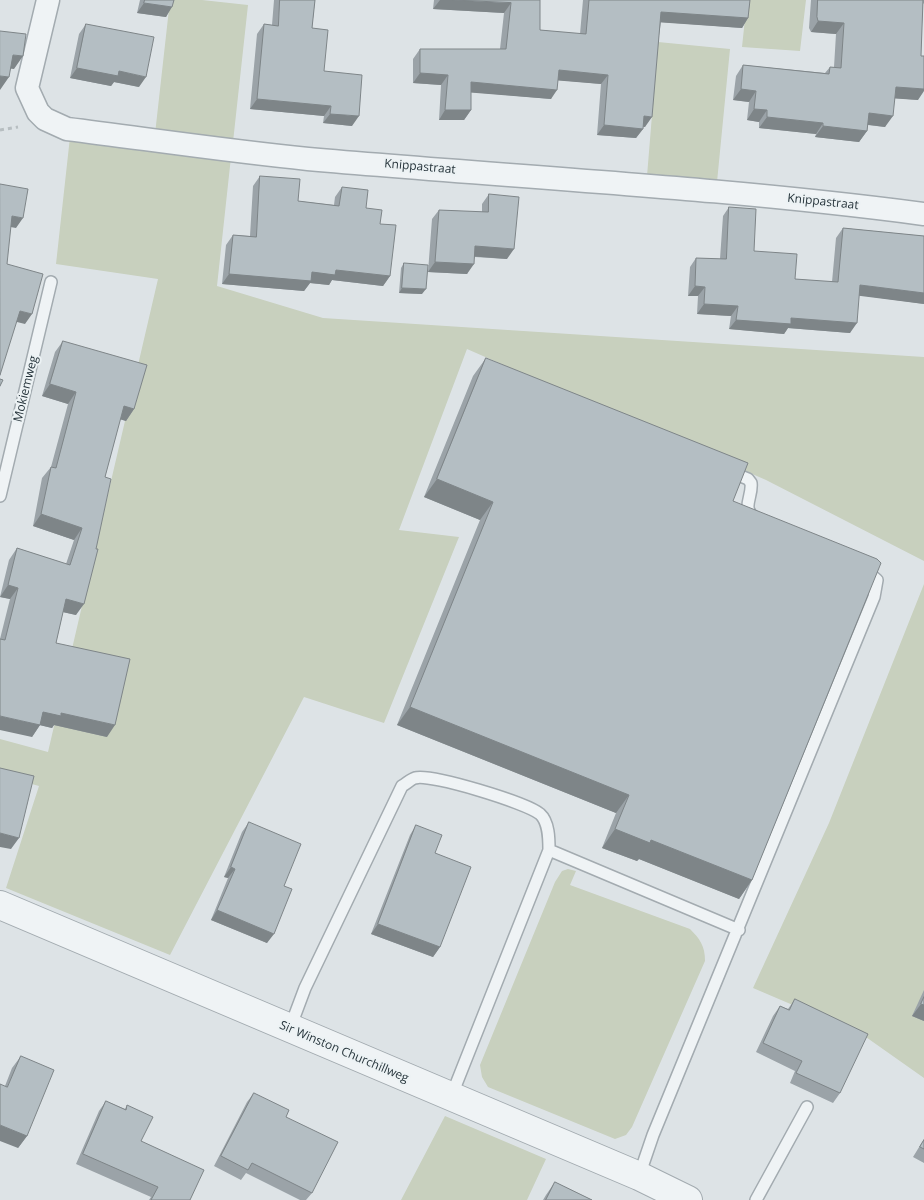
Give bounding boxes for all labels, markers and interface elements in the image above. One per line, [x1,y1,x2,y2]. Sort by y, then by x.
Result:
street label: Knippastraat [384,157,456,177]
street label: Knippastraat [787,191,859,213]
street label: Mokiemweg [11,354,41,424]
street label: Sir Winston Churchillweg [277,1018,411,1086]

